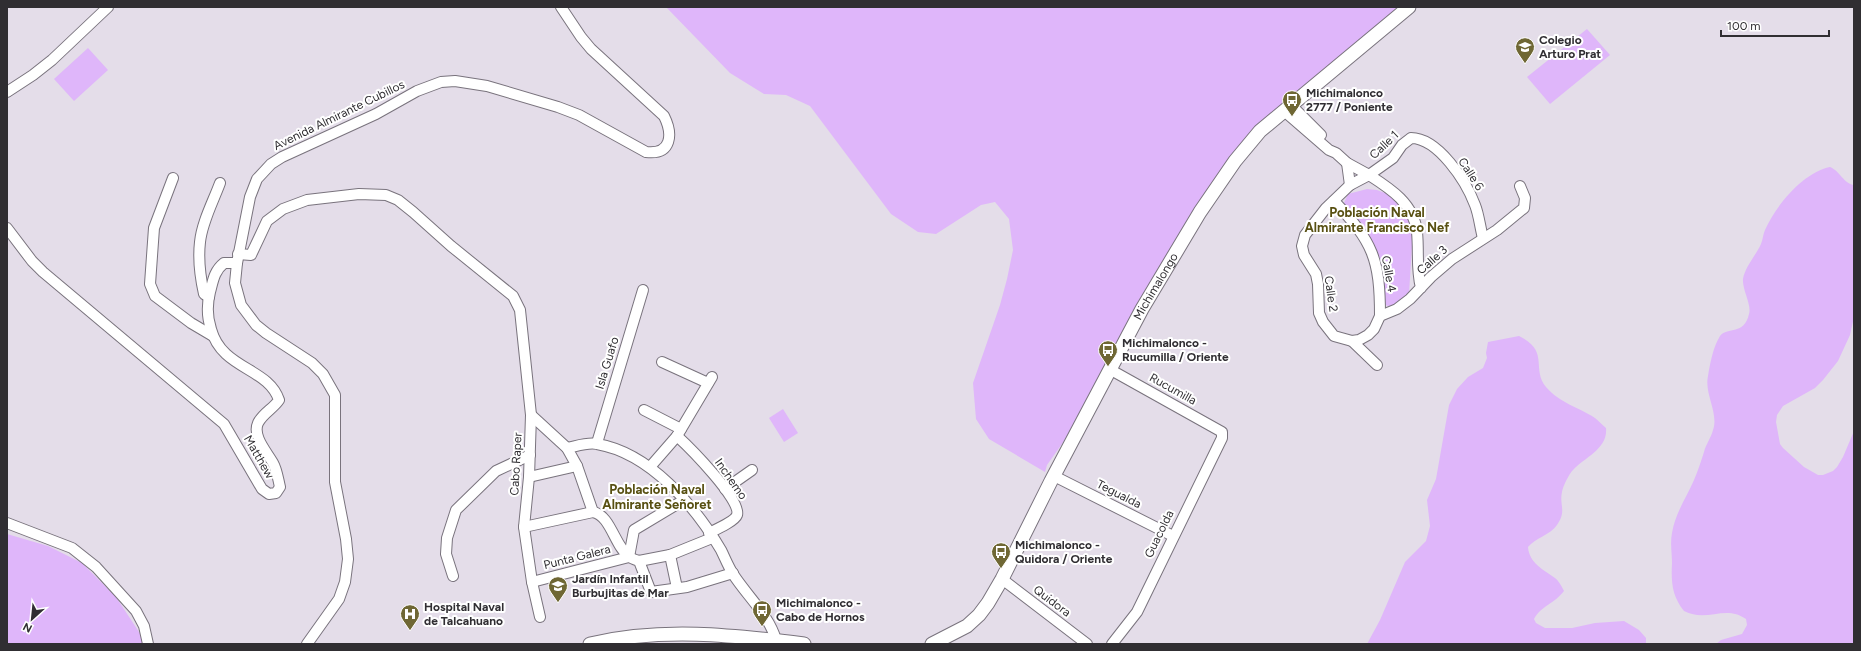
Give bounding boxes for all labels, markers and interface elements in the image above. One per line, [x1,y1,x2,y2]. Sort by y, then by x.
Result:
scale bar [1721,12,1829,38]
text: 100 m [1727,19,1761,33]
place label: Colegio Arturo Prat [1539,33,1601,61]
school or university icon: Colegio Arturo Prat [1514,36,1536,64]
street label: Avenida Almirante Cubillos [271,77,407,153]
place label: Michimalonco 2777 / Poniente [1306,86,1393,114]
bus stop icon: Michimalonco 2777 / Poniente [1281,89,1303,117]
street label: Calle 1 [1367,128,1401,162]
street label: Calle 6 [1455,155,1487,193]
district label: Población Naval Almirante Francisco Nef [1305,205,1450,235]
street label: Calle 3 [1414,243,1450,277]
street label: Michimalongo [1130,250,1181,322]
street label: Calle 4 [1379,255,1399,294]
street label: Calle 2 [1322,275,1340,313]
street label: Isla Guafo [592,335,622,391]
place label: Michimalonco - Rucumilla / Oriente [1122,336,1229,364]
bus stop icon: Michimalonco - Rucumilla / Oriente [1097,339,1119,367]
street label: Rucumilla [1147,370,1199,408]
street label: Cabo Raper [507,432,525,496]
street label: Matthew [241,433,277,482]
street label: Inchemo [712,456,750,502]
street label: Tegualda [1094,477,1144,511]
district label: Población Naval Almirante Señoret [602,482,712,512]
street label: Guacolda [1141,508,1177,560]
place label: Michimalonco - Quidora / Oriente [1015,538,1113,566]
bus stop icon: Michimalonco - Quidora / Oriente [990,541,1012,569]
street label: Punta Galera [542,542,612,572]
place label: Jardín Infantil Burbujitas de Mar [572,572,669,600]
school or university icon: Jardín Infantil Burbujitas de Mar [547,575,569,603]
street label: Quidora [1031,582,1073,620]
place label: Michimalonco - Cabo de Hornos [776,596,865,624]
north arrow [12,599,52,639]
bus stop icon: Michimalonco - Cabo de Hornos [751,599,773,627]
place label: Hospital Naval de Talcahuano [424,600,504,628]
hospital icon: Hospital Naval de Talcahuano [399,603,421,631]
text: N [21,620,34,635]

